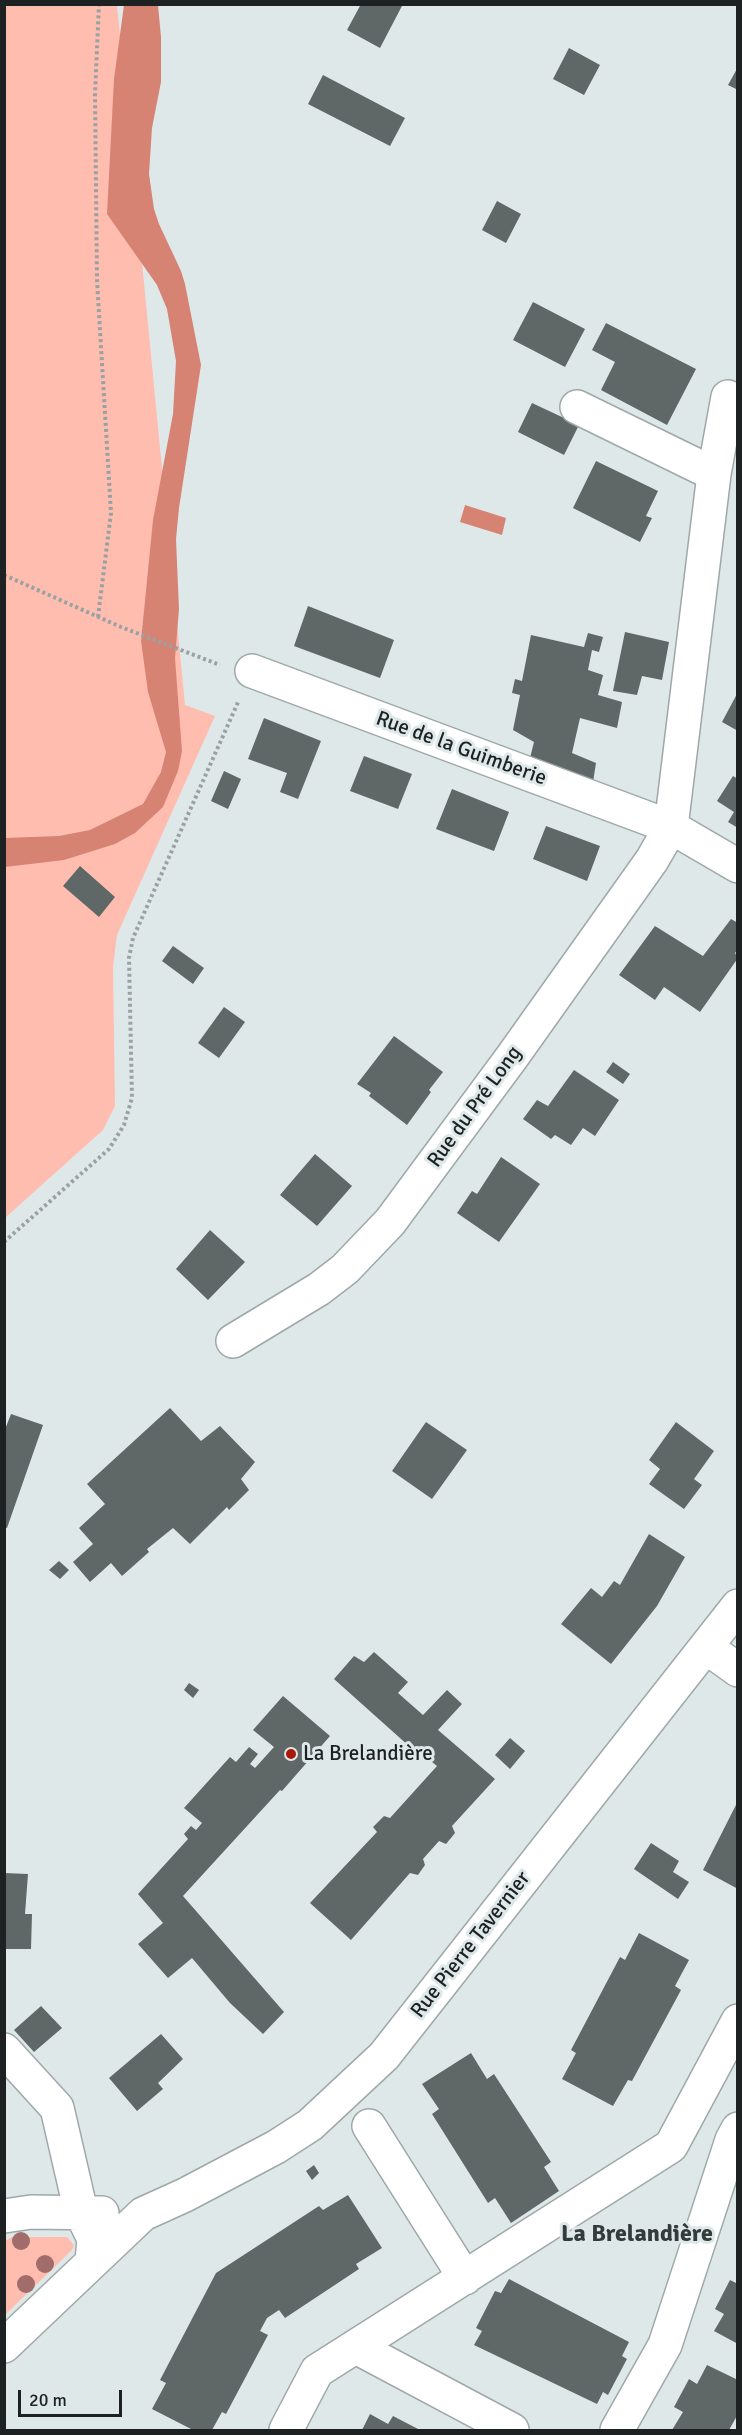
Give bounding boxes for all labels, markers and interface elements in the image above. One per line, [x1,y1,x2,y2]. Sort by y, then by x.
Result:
street label: Rue de la Guimberie [372,706,550,792]
street label: Rue du Pré Long [423,1041,527,1173]
place label: La Brelandière [303,1741,433,1767]
marker: La Brelandière [284,1747,298,1761]
street label: Rue Pierre Tavernier [406,1867,536,2023]
district label: La Brelandière [561,2221,713,2249]
scale bar [21,2378,124,2416]
text: 20 m [29,2389,67,2411]

